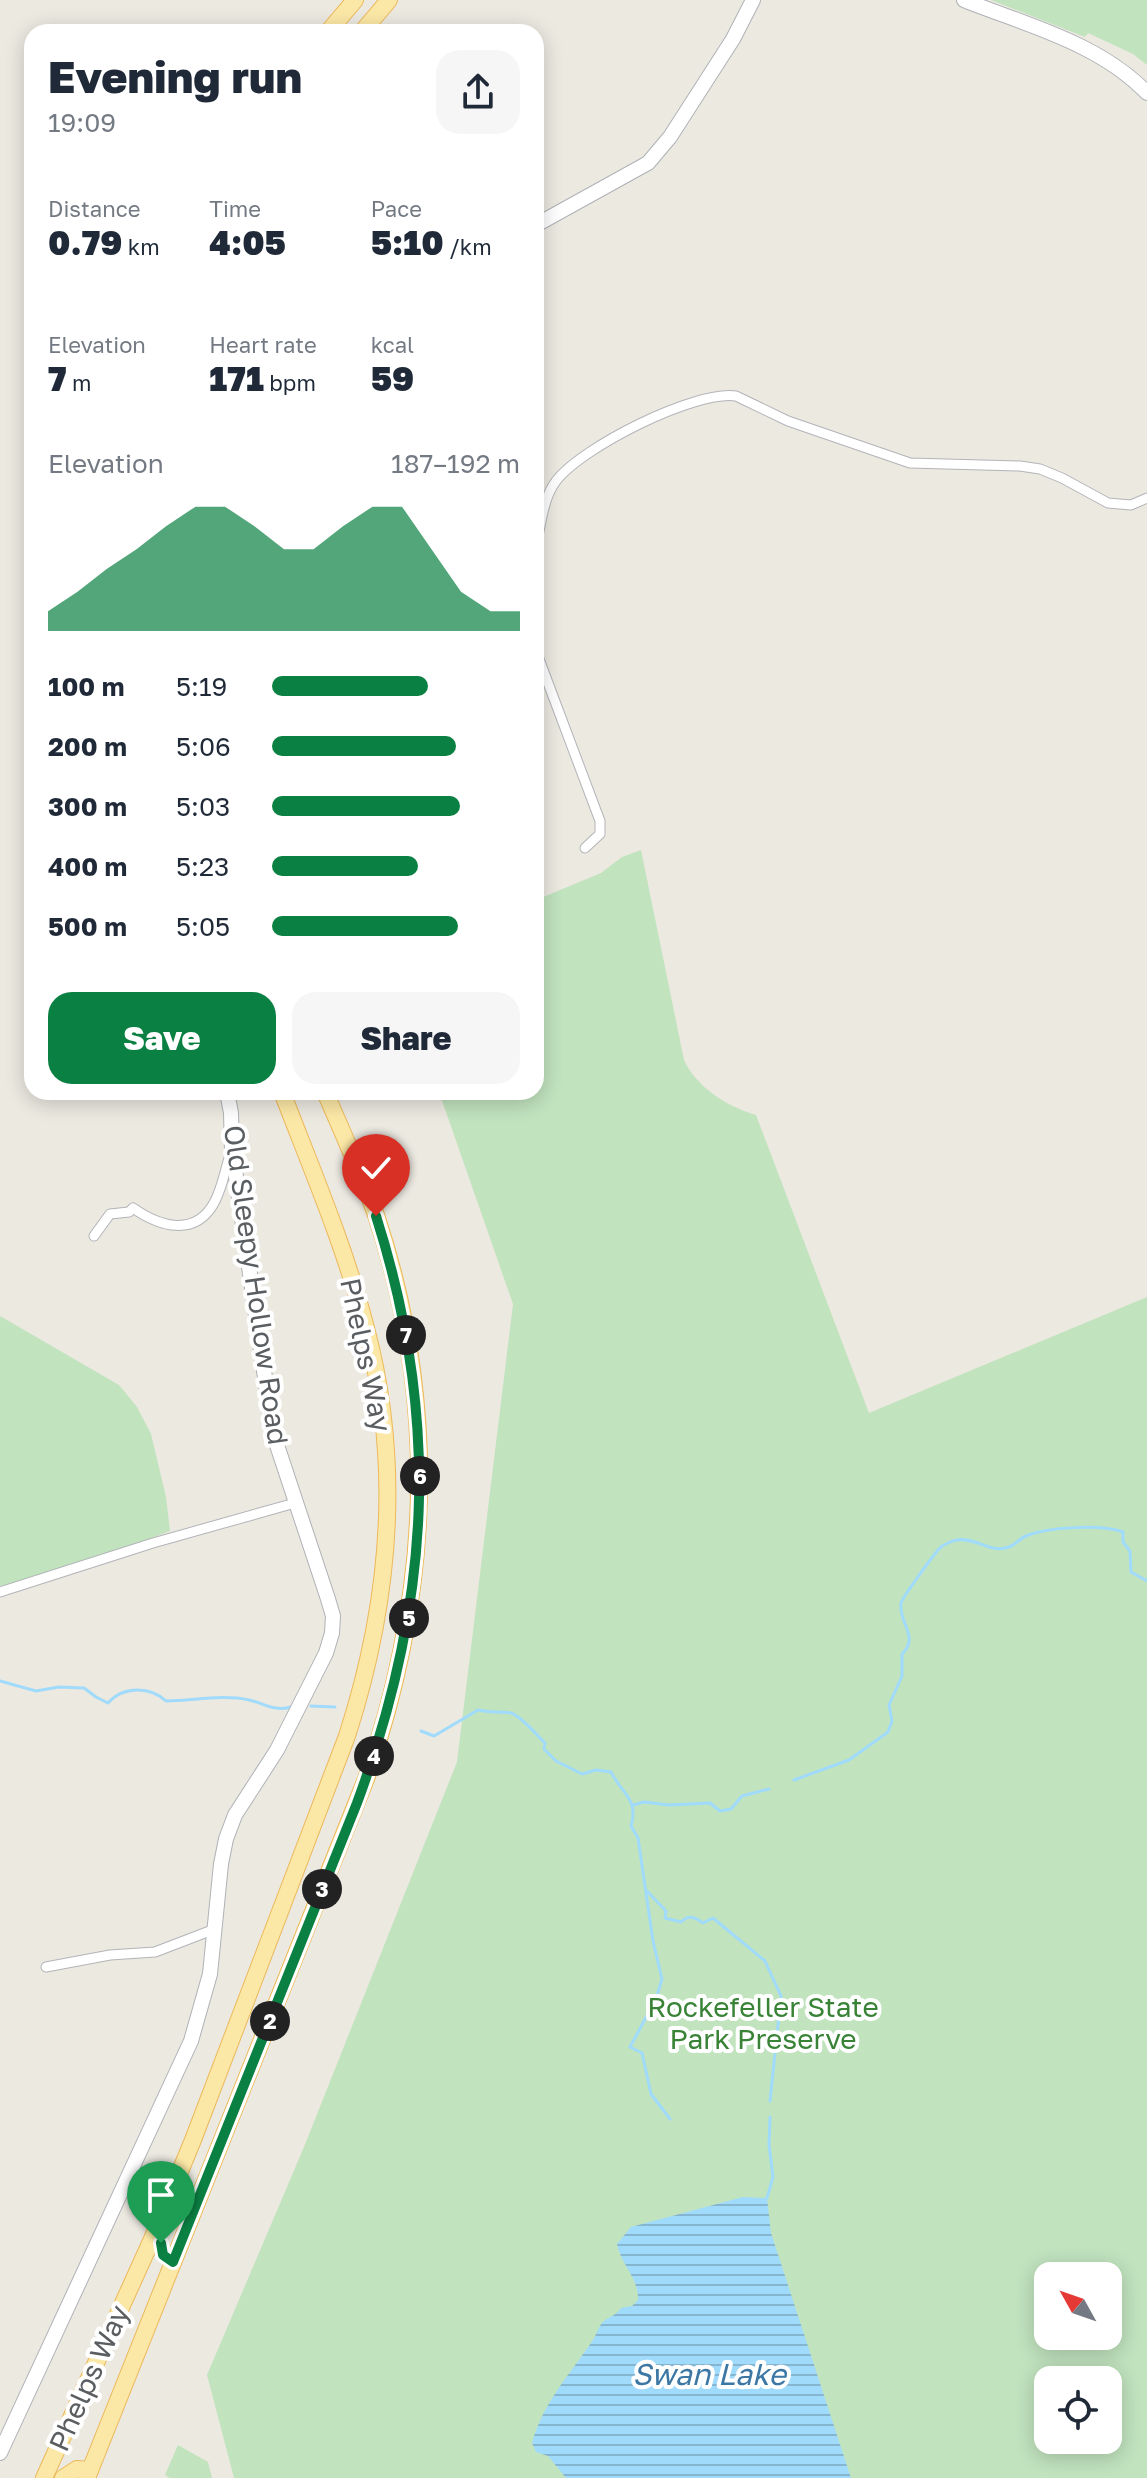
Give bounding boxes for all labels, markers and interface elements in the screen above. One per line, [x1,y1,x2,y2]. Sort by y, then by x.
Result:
text: Evening run [48,50,302,103]
button: share [436,50,520,134]
text: 19:09 [48,107,116,138]
text: Distance [48,195,140,222]
text: Time [209,195,261,222]
text: Pace [371,195,422,222]
text: 0.79 [48,222,122,262]
text: 4:05 [209,222,286,262]
text: 5:10 [371,222,444,262]
text: km [122,233,160,260]
text: /km [444,233,492,260]
text: Elevation [48,331,146,358]
text: Heart rate [209,331,317,358]
text: kcal [371,331,414,358]
text: 7 [48,358,67,398]
text: 171 [209,358,264,398]
text: 59 [371,358,414,398]
text: m [67,369,92,396]
text: bpm [264,369,316,396]
text: Elevation [48,448,164,479]
text: 187–192 m [391,448,520,479]
text: 100 m [48,671,124,702]
text: 5:19 [176,671,227,702]
text: 200 m [48,731,127,762]
text: 5:06 [176,731,231,762]
text: 300 m [48,791,127,822]
text: 5:03 [176,791,230,822]
text: 400 m [48,851,127,882]
text: 5:23 [176,851,229,882]
text: 500 m [48,911,127,942]
text: 5:05 [176,911,230,942]
button: Save [48,992,276,1084]
button: Share [292,992,520,1084]
street label: Old Sleepy Hollow Road [218,1123,295,1447]
pin [342,1134,410,1216]
icon: check [354,1146,398,1190]
street label: Phelps Way [334,1275,399,1435]
pin: 7 [386,1315,426,1355]
text: 7 [400,1321,412,1348]
pin: 6 [400,1456,440,1496]
text: 6 [413,1462,427,1489]
pin: 5 [389,1598,429,1638]
text: 5 [402,1604,416,1631]
pin: 4 [354,1736,394,1776]
text: 4 [367,1742,381,1769]
pin: 3 [302,1869,342,1909]
text: 3 [315,1875,329,1902]
park label: Rockefeller State Park Preserve [647,1990,879,2055]
pin: 2 [250,2001,290,2041]
text: 2 [263,2007,277,2034]
pin [127,2161,195,2243]
icon: arrive [139,2173,183,2217]
north arrow [1034,2262,1122,2350]
map controls [1034,2262,1122,2454]
street label: Phelps Way [42,2299,136,2456]
water label: Swan Lake [632,2356,788,2392]
button: locate [1034,2366,1122,2454]

